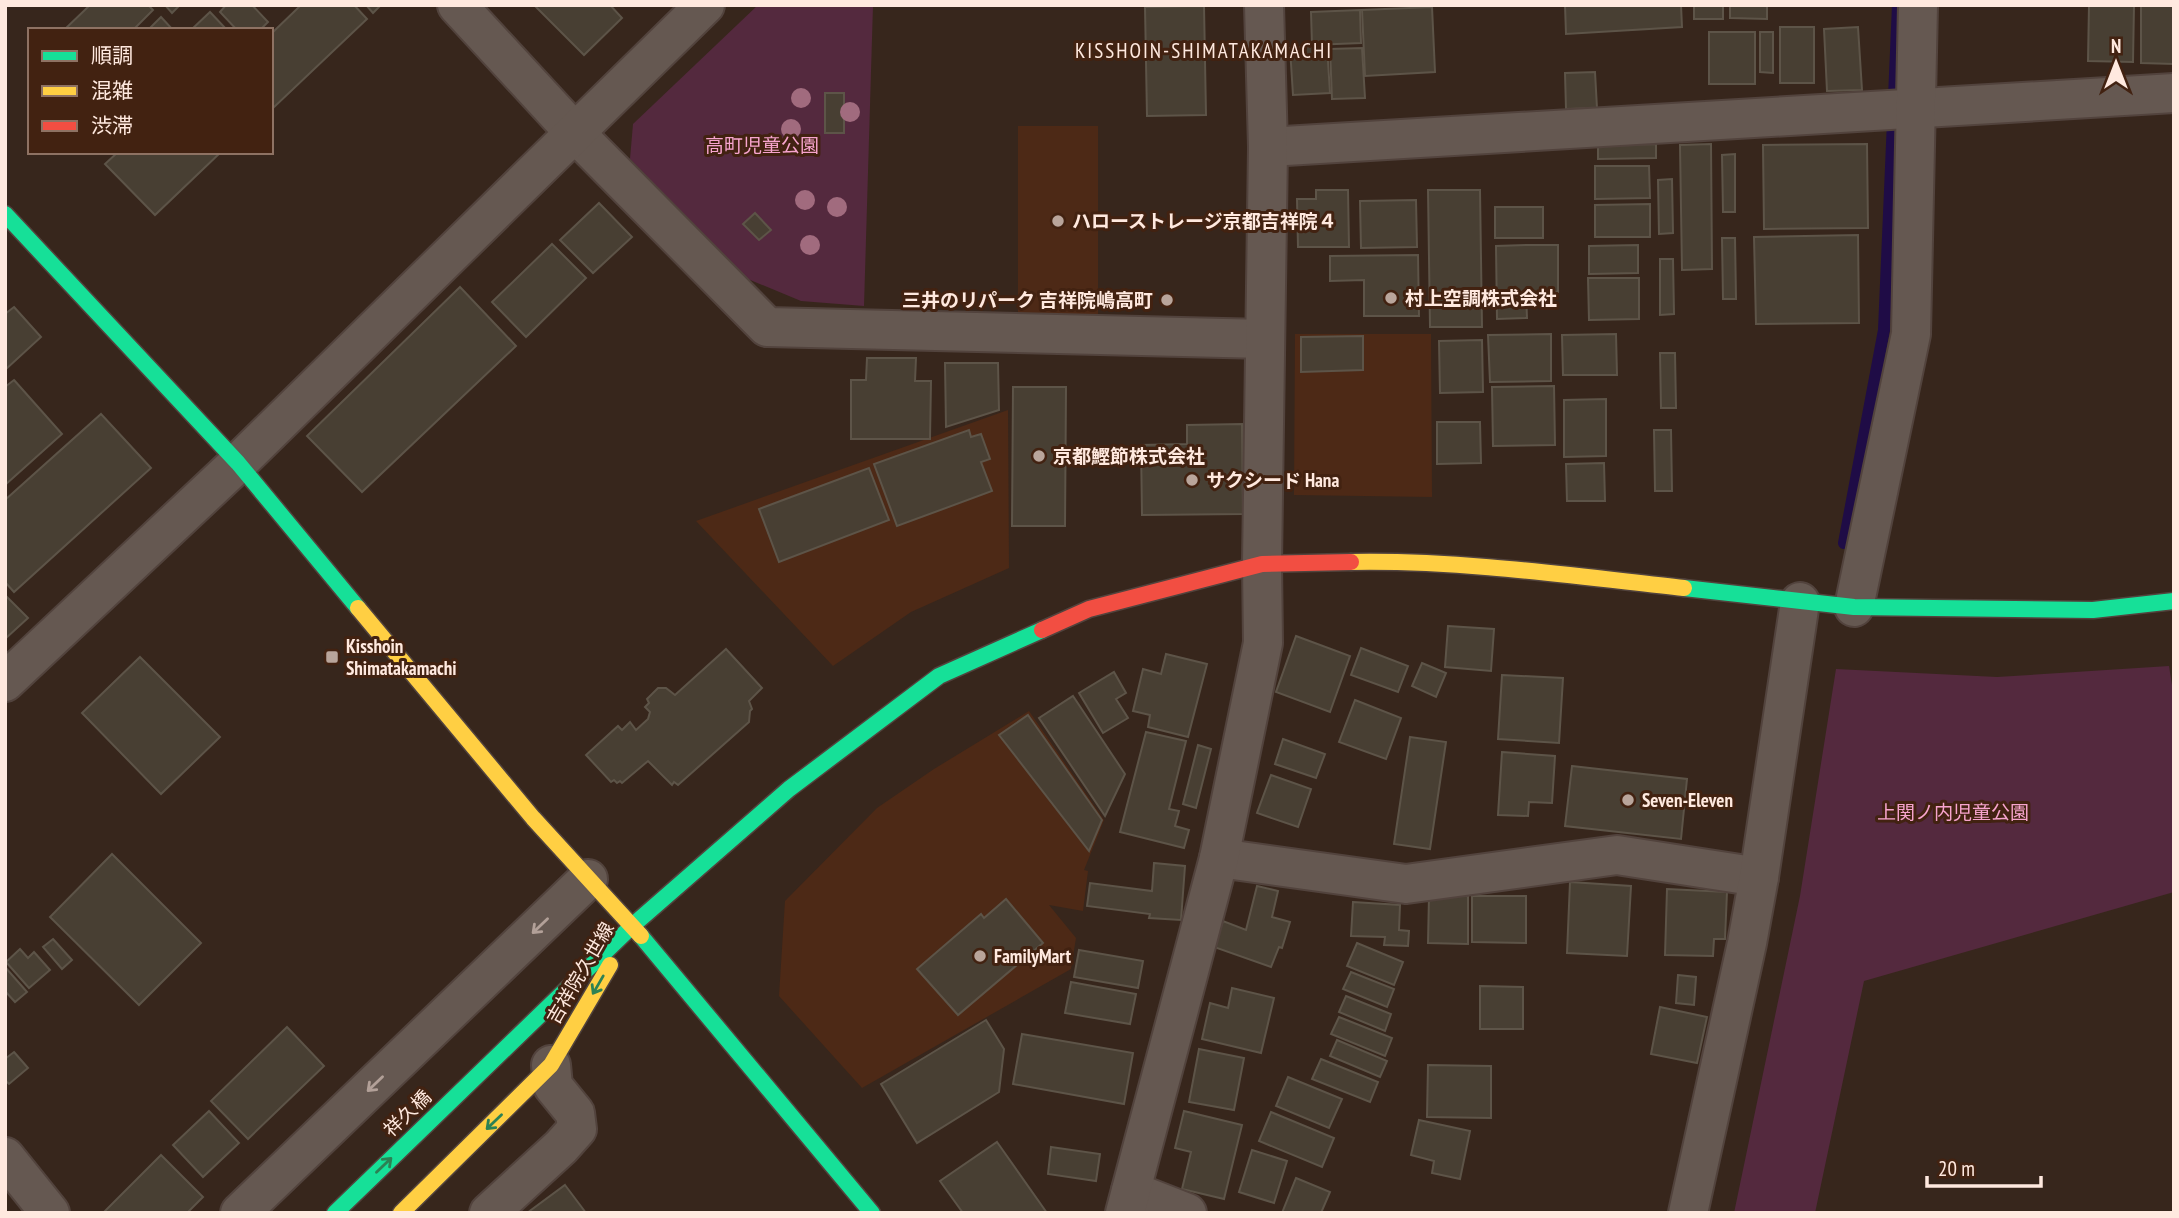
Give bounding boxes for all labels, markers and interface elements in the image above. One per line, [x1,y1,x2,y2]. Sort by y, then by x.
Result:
legend [28,28,273,154]
north arrow [2081,28,2151,98]
text: N [2111,34,2121,58]
district label: KISSHOIN-SHIMATAKAMACHI [1075,37,1333,64]
text: 順調 [91,42,133,69]
text: 混雑 [91,77,133,104]
text: 渋滞 [91,112,133,139]
park label: 高町児童公園 [705,133,819,157]
place label: ハローストレージ京都吉祥院４ [1072,209,1337,233]
marker: ハローストレージ京都吉祥院４ [1050,213,1066,229]
place label: 村上空調株式会社 [1405,286,1557,310]
place label: 三井のリパーク 吉祥院嶋高町 [902,288,1153,312]
marker: 村上空調株式会社 [1383,290,1399,306]
marker: 三井のリパーク 吉祥院嶋高町 [1159,292,1175,308]
place label: 京都鰹節株式会社 [1053,444,1205,468]
marker: 京都鰹節株式会社 [1031,448,1047,464]
place label: サクシード Hana [1206,468,1339,492]
marker: サクシード Hana [1184,472,1200,488]
place label: Kisshoin Shimatakamachi [346,634,457,680]
marker: Kisshoin Shimatakamachi [324,649,340,665]
place label: Seven-Eleven [1642,788,1733,812]
marker: Seven-Eleven [1620,792,1636,808]
park label: 上関ノ内児童公園 [1877,800,2029,824]
one-way arrow [531,918,548,935]
street label: 吉祥院久世線 [541,918,619,1028]
place label: FamilyMart [994,944,1071,968]
marker: FamilyMart [972,948,988,964]
one-way arrow [591,974,604,995]
one-way arrow [367,1075,384,1092]
street label: 祥久橋 [378,1085,436,1141]
one-way arrow [485,1113,502,1130]
scale bar [1927,1144,2041,1188]
text: 20 m [1938,1155,1975,1182]
one-way arrow [375,1157,392,1174]

